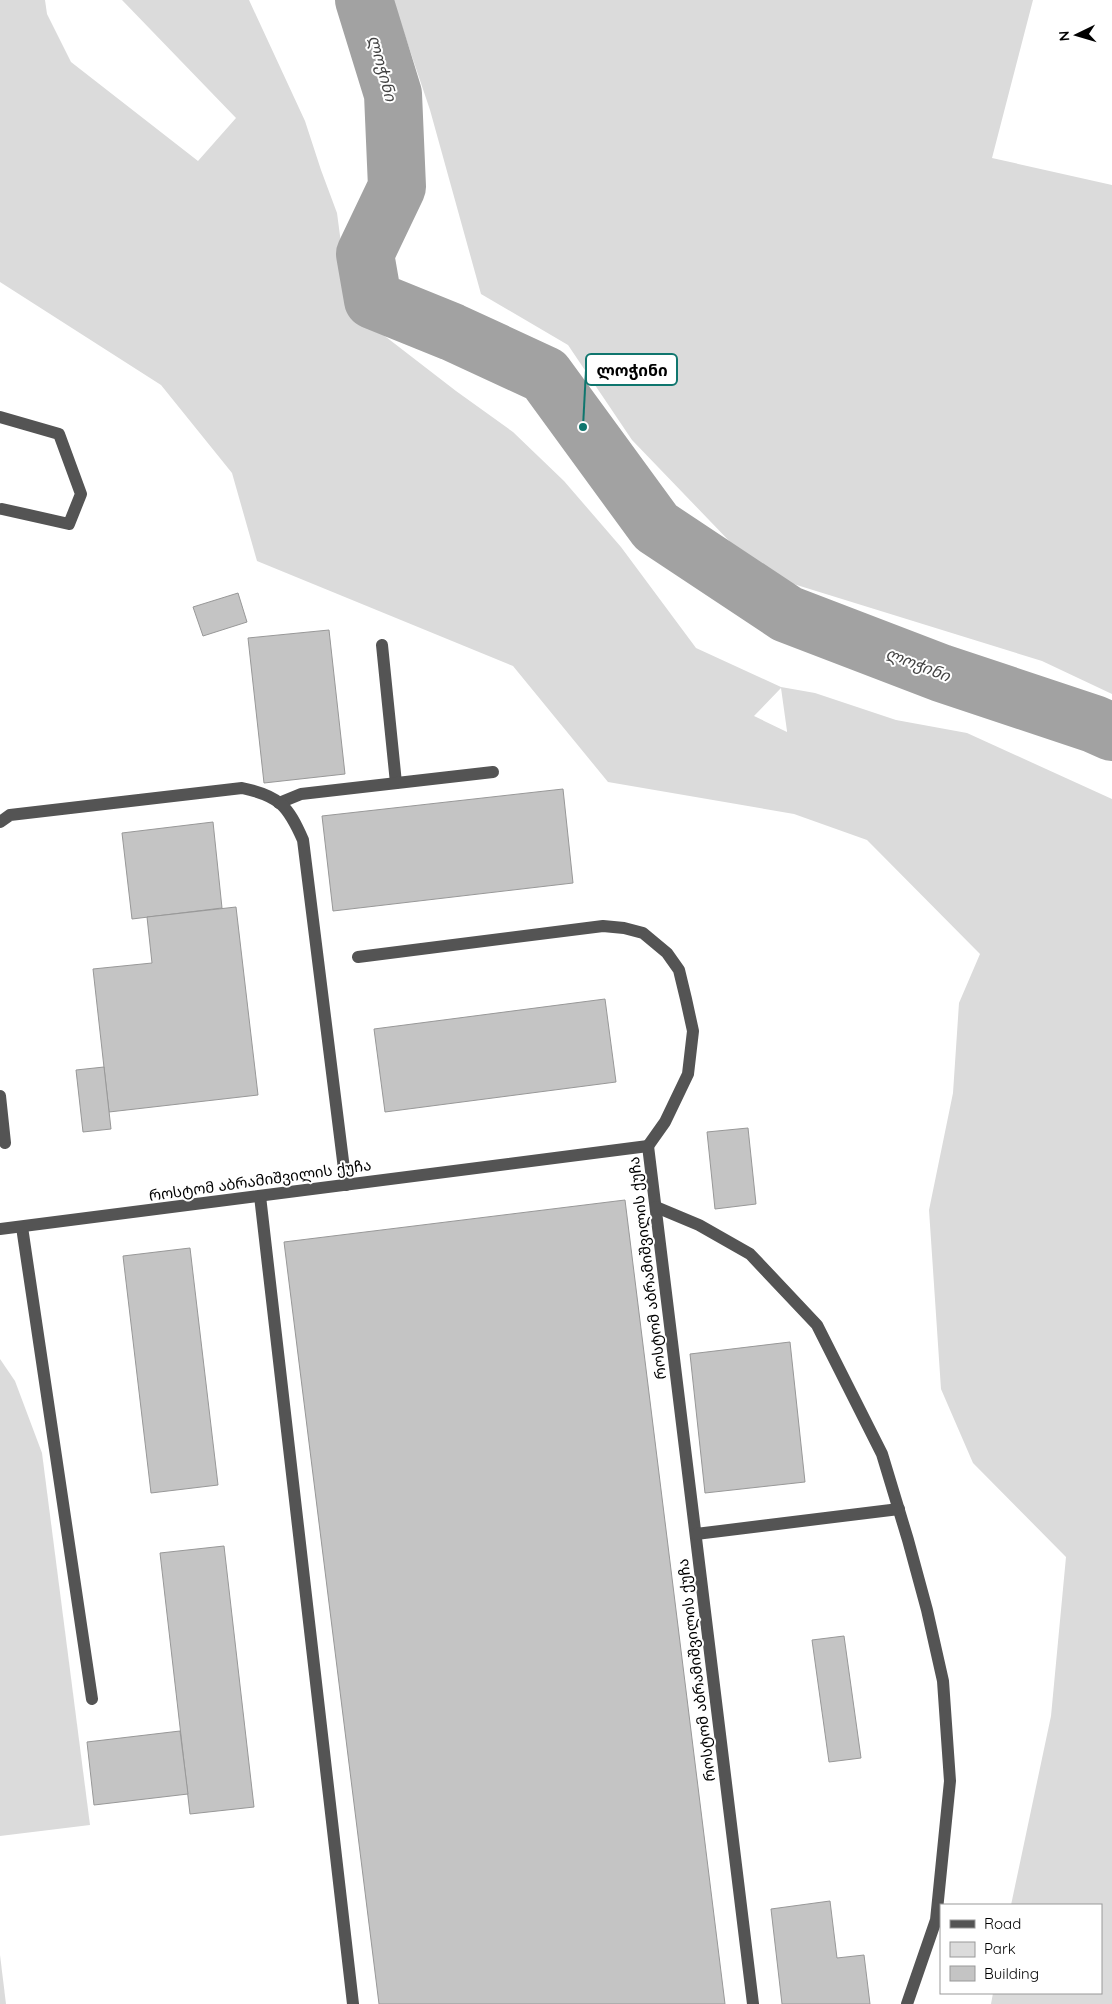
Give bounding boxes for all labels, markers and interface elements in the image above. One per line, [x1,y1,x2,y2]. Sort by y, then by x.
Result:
north arrow [1052,10,1102,60]
text: N [1055,30,1073,42]
water label: ლოჭინი [365,33,402,104]
callout: ლოჭინი [586,354,677,385]
text: ლოჭინი [596,360,668,381]
water label: ლოჭინი [883,643,954,686]
street label: როსტომ აბრამიშვილის ქუჩა [148,1155,372,1205]
street label: როსტომ აბრამიშვილის ქუჩა [624,1156,670,1380]
street label: როსტომ აბრამიშვილის ქუჩა [673,1558,719,1782]
legend [940,1904,1102,1994]
text: Road [984,1914,1021,1933]
text: Park [984,1939,1016,1958]
text: Building [984,1964,1039,1983]

